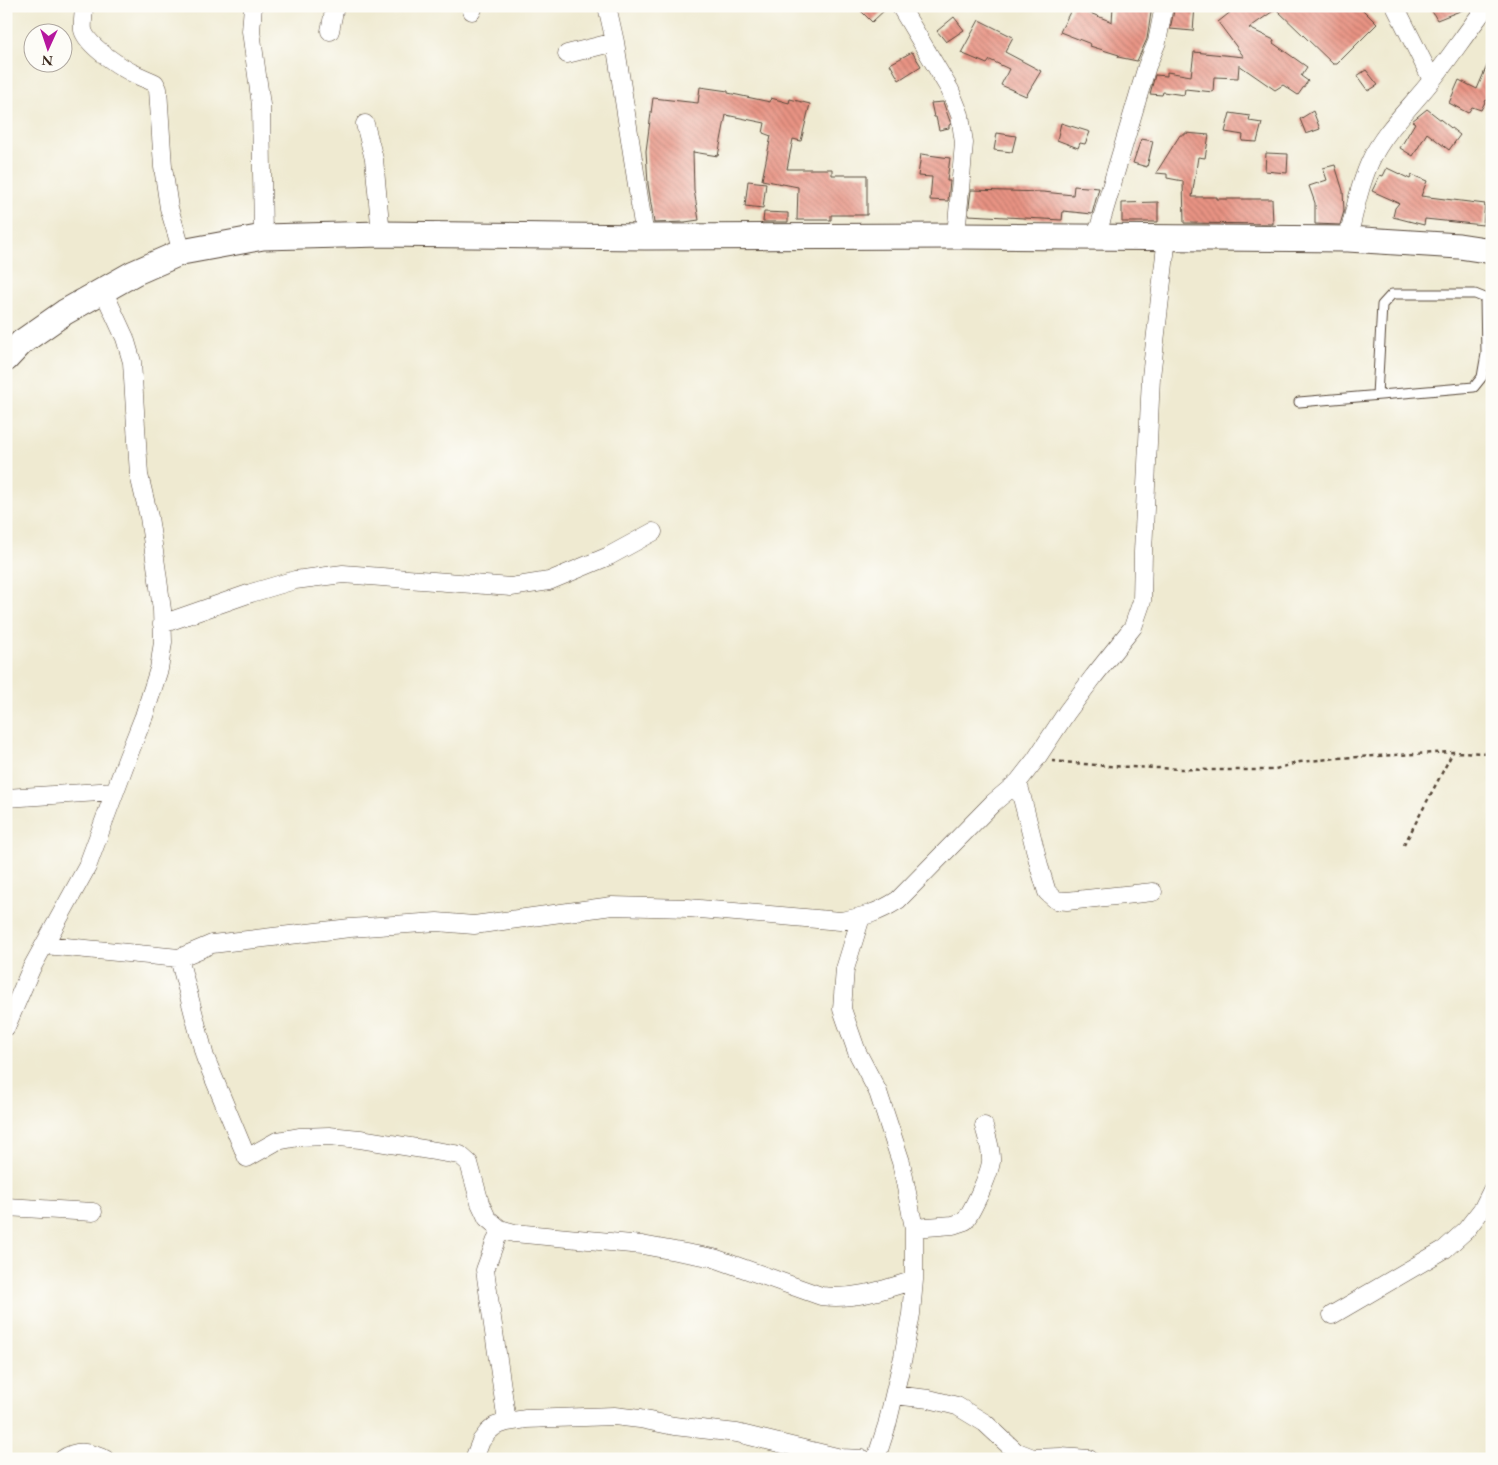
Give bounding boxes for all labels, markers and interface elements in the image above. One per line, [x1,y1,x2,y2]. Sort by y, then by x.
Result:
north arrow [22,22,72,72]
text: N [41,52,53,70]

